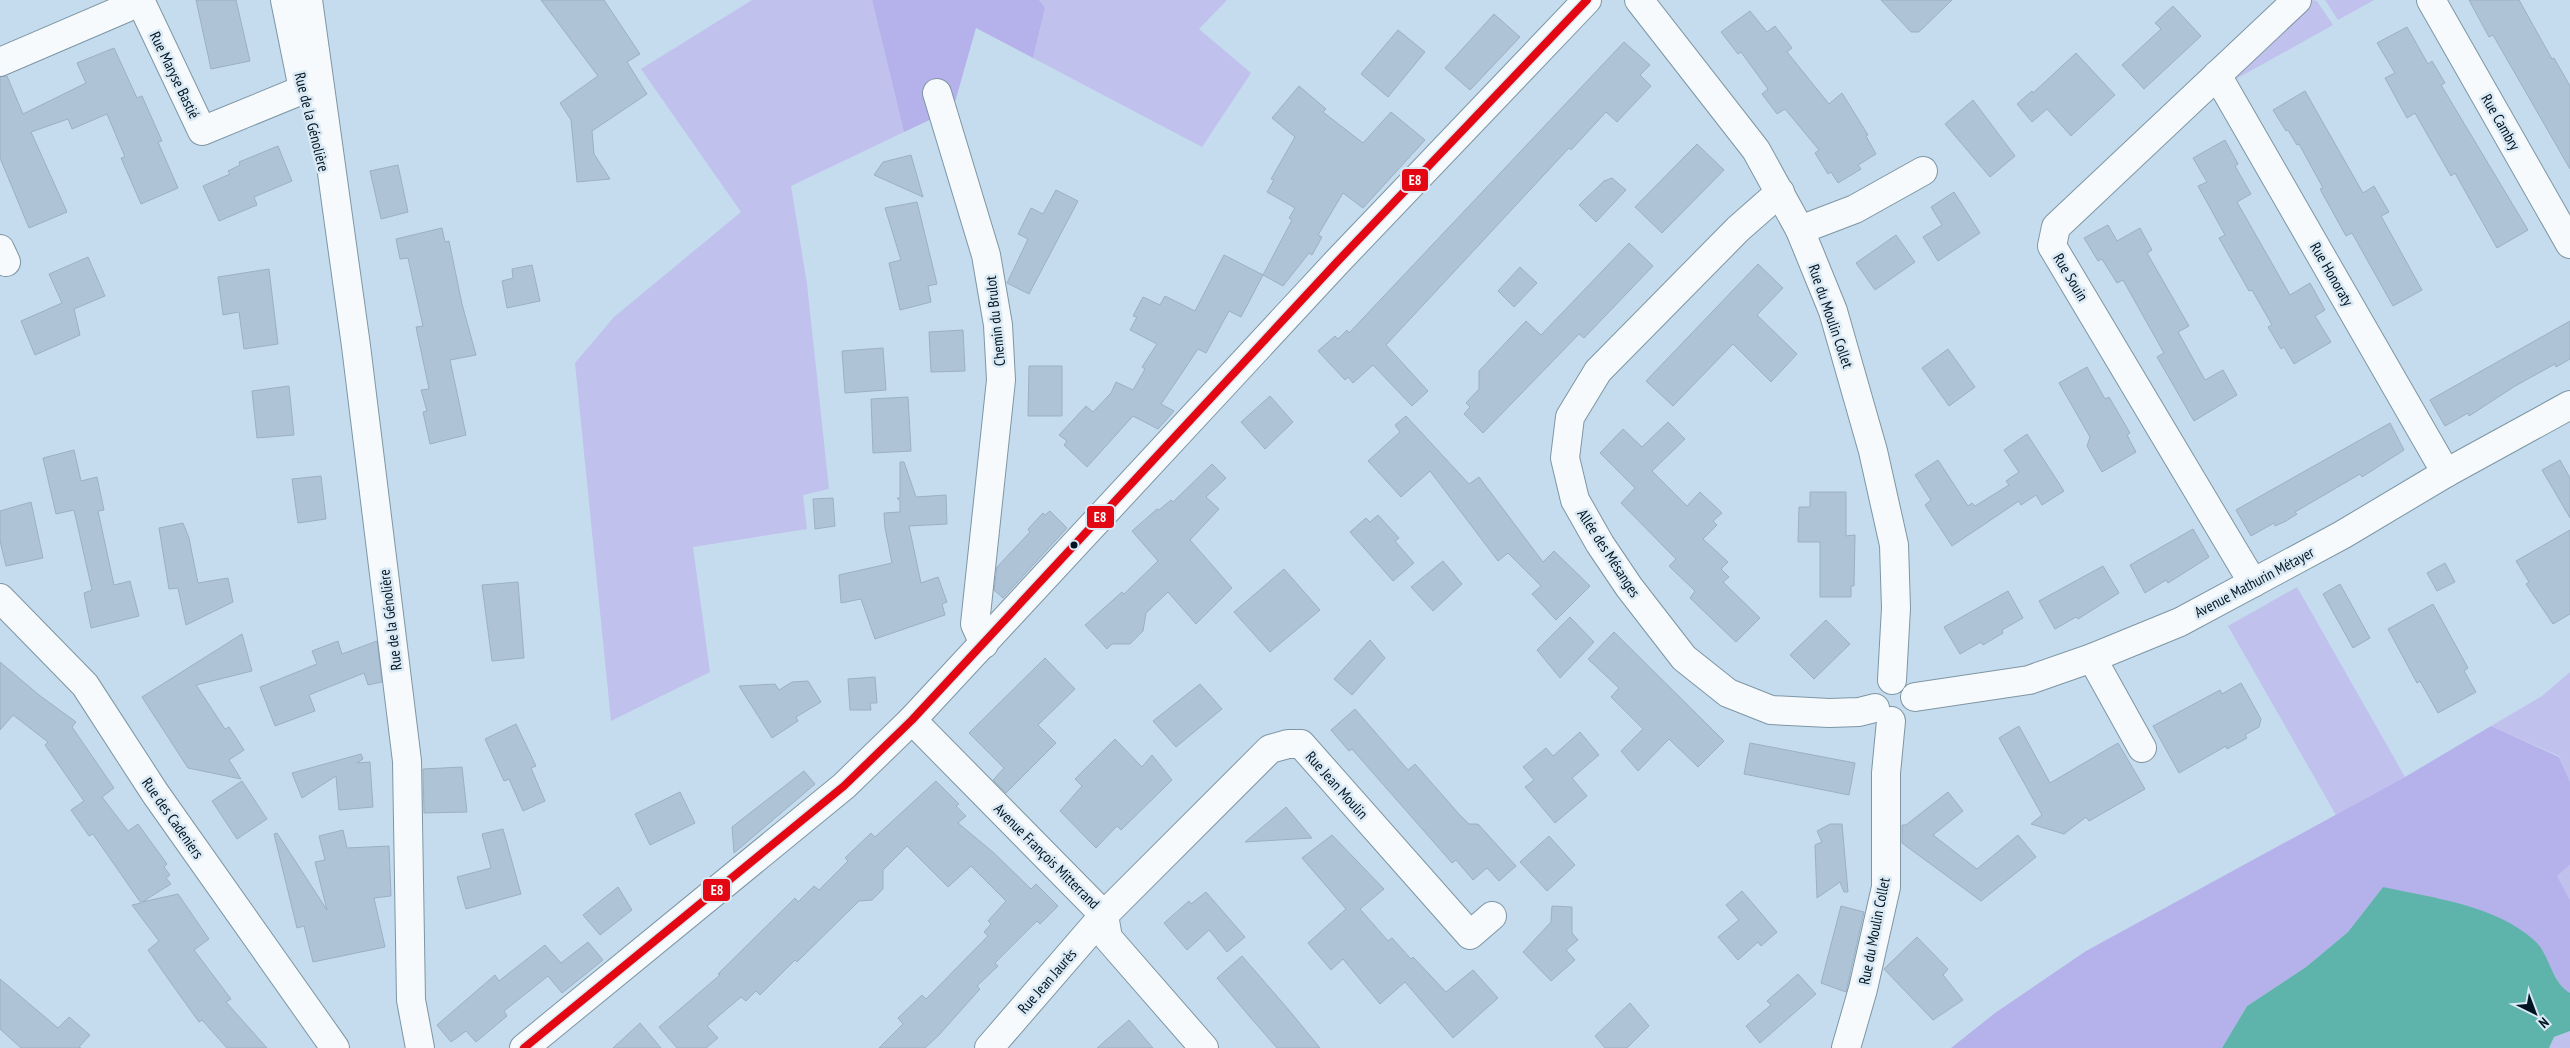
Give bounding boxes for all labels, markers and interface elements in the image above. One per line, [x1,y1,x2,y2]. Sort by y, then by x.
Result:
street label: Rue Maryse Bastié [146,28,204,122]
street label: Rue de la Génolière [291,70,333,174]
street label: Rue Cambry [2477,90,2525,154]
line badge: E8 [1401,168,1429,192]
text: E8 [1409,171,1421,189]
street label: Rue Honoraty [2306,239,2358,310]
street label: Rue Souin [2049,250,2093,304]
street label: Rue du Moulin Collet [1804,262,1858,370]
street label: Chemin du Brulot [981,275,1009,367]
line badge: E8 [1086,505,1115,529]
street label: Allée des Mésanges [1573,505,1645,601]
text: E8 [1094,508,1106,526]
unlabelled marker [1069,540,1079,550]
street label: Avenue Mathurin Métayer [2191,542,2318,622]
street label: Rue de la Génolière [374,568,406,672]
street label: Rue Jean Moulin [1302,747,1372,823]
street label: Rue des Cadeniers [138,774,208,862]
street label: Avenue François Mitterrand [990,799,1104,913]
street label: Rue du Moulin Collet [1854,876,1894,986]
line badge: E8 [702,878,731,902]
text: E8 [711,881,723,899]
street label: Rue Jean Jaurès [1014,945,1080,1017]
north arrow [2510,988,2560,1038]
text: N [2535,1013,2553,1032]

